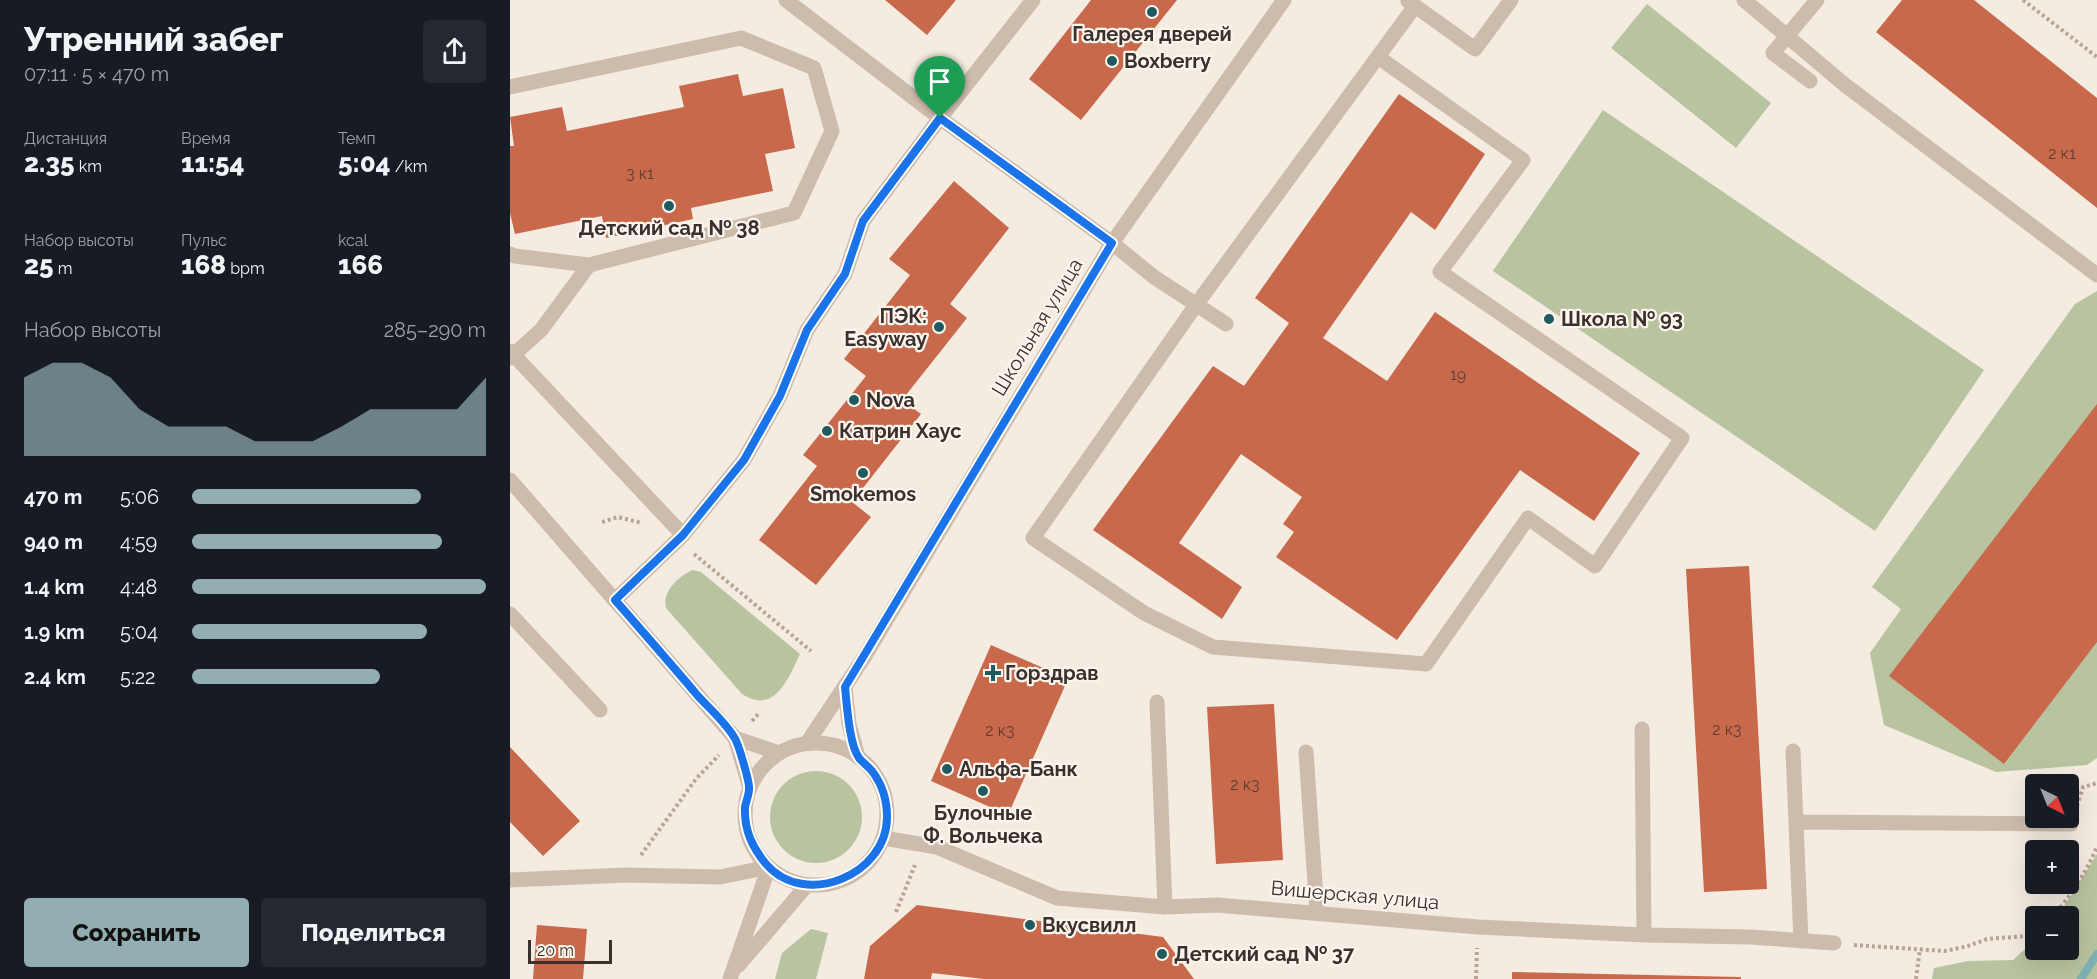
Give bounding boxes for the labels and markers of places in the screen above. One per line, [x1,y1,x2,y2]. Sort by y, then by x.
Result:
marker: Галерея дверей [1145,5,1159,19]
place label: Галерея дверей [1072,22,1232,46]
place label: Boxberry [1124,49,1211,73]
marker: Boxberry [1105,54,1119,68]
pin [914,56,965,118]
marker: Детский сад № 38 [662,199,676,213]
place label: Детский сад № 38 [578,216,760,240]
place label: ПЭК: Easyway [844,304,927,351]
place label: Школа № 93 [1561,307,1683,331]
marker: Школа № 93 [1542,312,1556,326]
marker: ПЭК: Easyway [932,320,946,334]
place label: Nova [866,388,915,412]
marker: Nova [847,393,861,407]
place label: Катрин Хаус [839,419,962,443]
marker: Катрин Хаус [820,424,834,438]
marker: Smokemos [856,466,870,480]
place label: Smokemos [810,482,916,506]
place label: Горздрав [1005,661,1099,685]
marker: Горздрав [986,666,1000,680]
place label: Альфа-Банк [959,757,1078,781]
marker: Альфа-Банк [940,762,954,776]
marker: Булочные Ф. Вольчека [976,784,990,798]
place label: Булочные Ф. Вольчека [923,801,1043,848]
place label: Вкусвилл [1042,913,1136,937]
marker: Вкусвилл [1023,918,1037,932]
place label: Детский сад № 37 [1174,942,1355,966]
marker: Детский сад № 37 [1155,947,1169,961]

